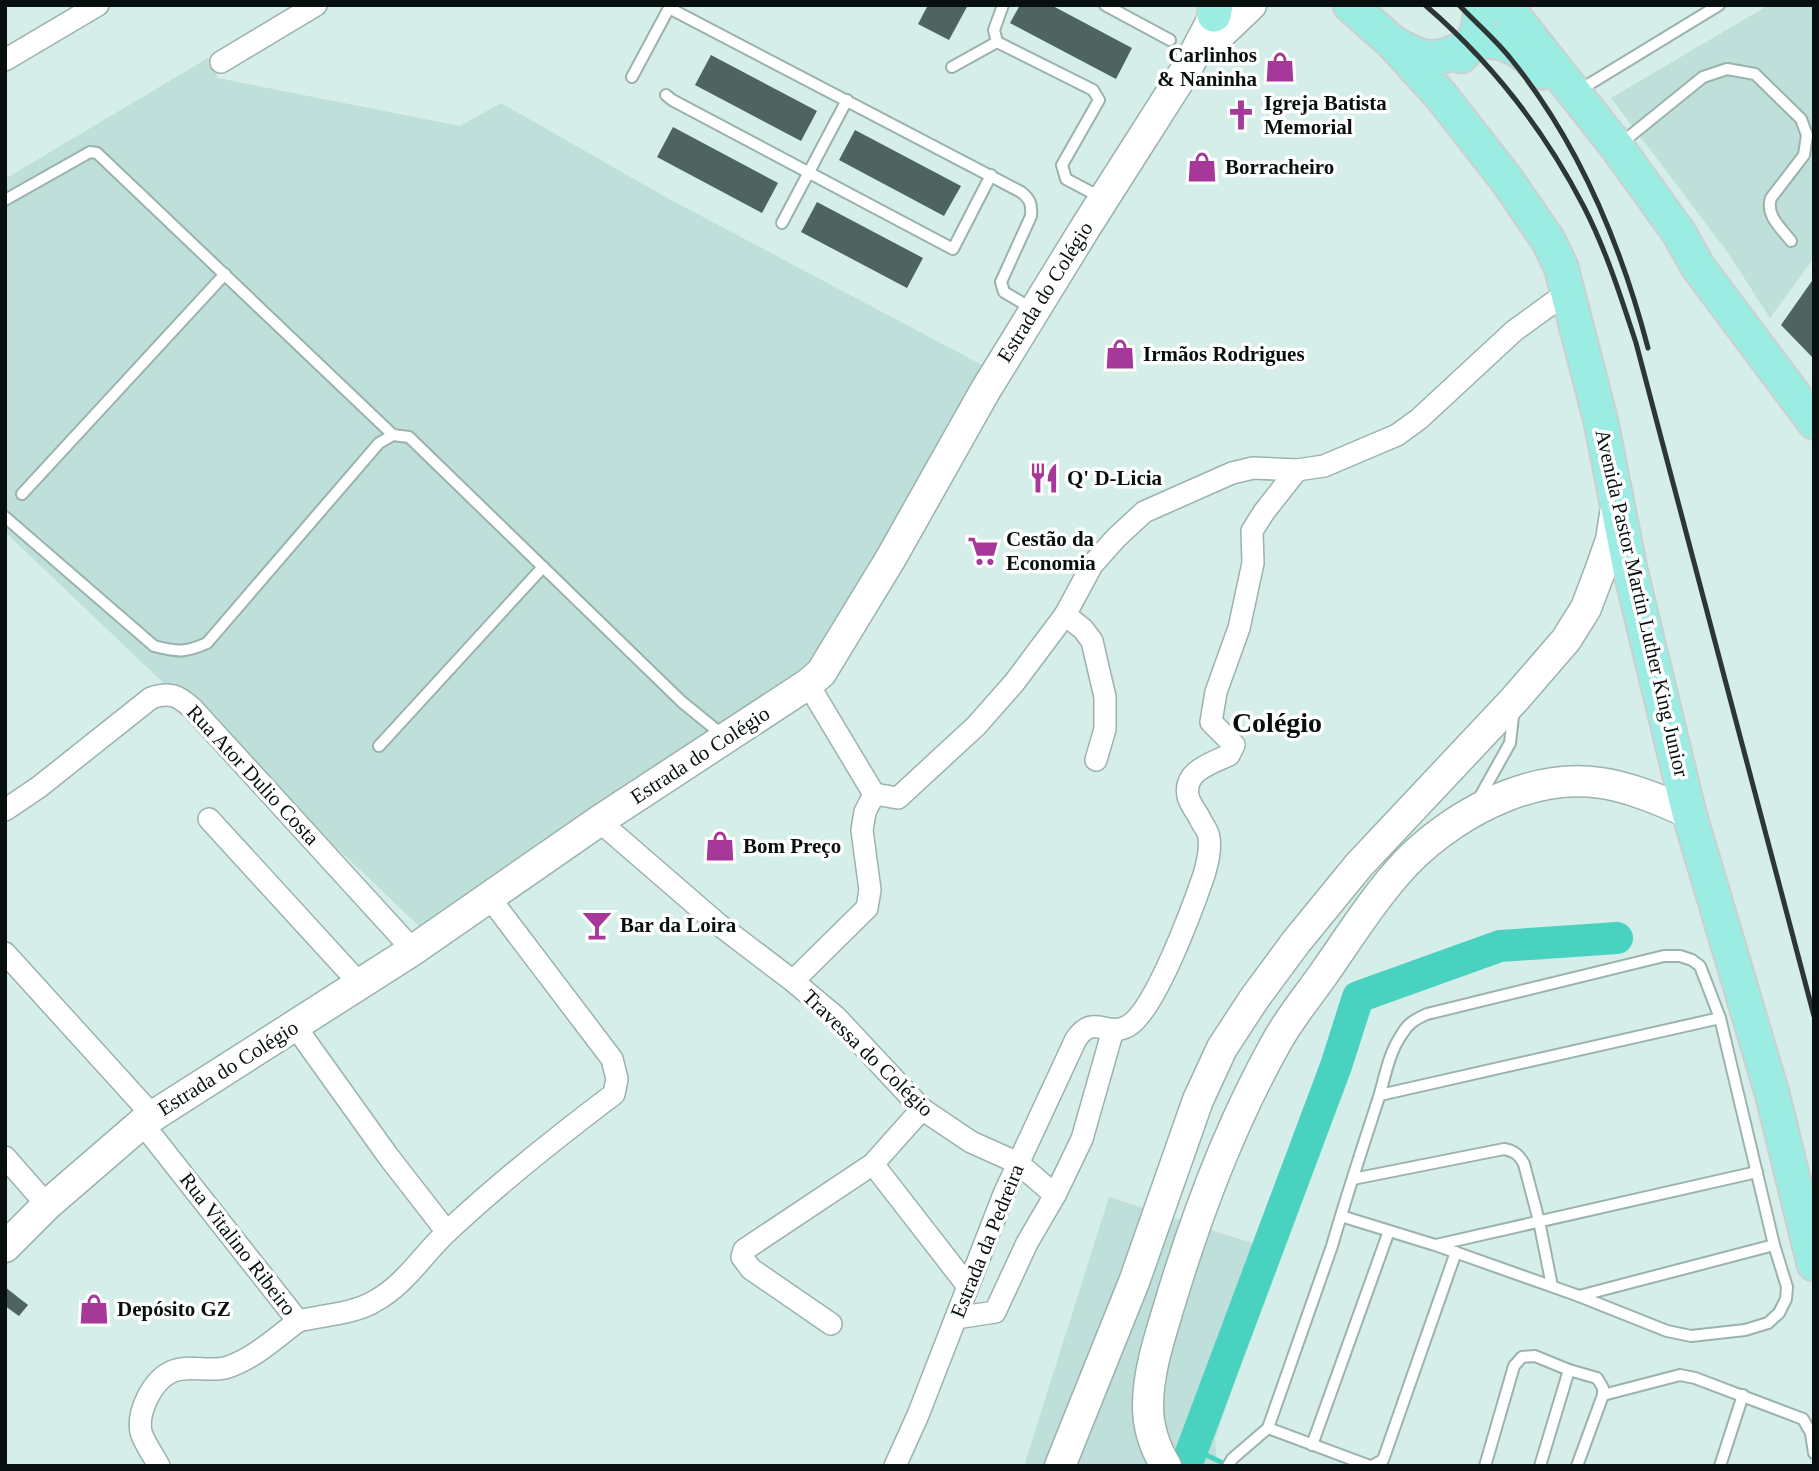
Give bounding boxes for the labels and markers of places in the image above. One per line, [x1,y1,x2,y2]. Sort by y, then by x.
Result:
place label: Carlinhos & Naninha [1157,43,1257,91]
shop icon: Carlinhos & Naninha [1263,50,1297,84]
place label: Igreja Batista Memorial [1264,91,1387,139]
church icon: Igreja Batista Memorial [1224,98,1258,132]
shop icon: Borracheiro [1185,150,1219,184]
place label: Borracheiro [1225,155,1334,179]
shop icon: Irmãos Rodrigues [1103,337,1137,371]
place label: Irmãos Rodrigues [1143,342,1305,366]
restaurant icon: Q' D-Licia [1027,461,1061,495]
place label: Q' D-Licia [1067,466,1163,490]
place label: Cestão da Economia [1006,527,1096,575]
supermarket icon: Cestão da Economia [966,534,1000,568]
shop icon: Bom Preço [703,829,737,863]
place label: Bom Preço [743,834,841,858]
bar icon: Bar da Loira [580,908,614,942]
place label: Bar da Loira [620,913,737,937]
shop icon: Depósito GZ [77,1292,111,1326]
place label: Depósito GZ [117,1297,231,1321]

